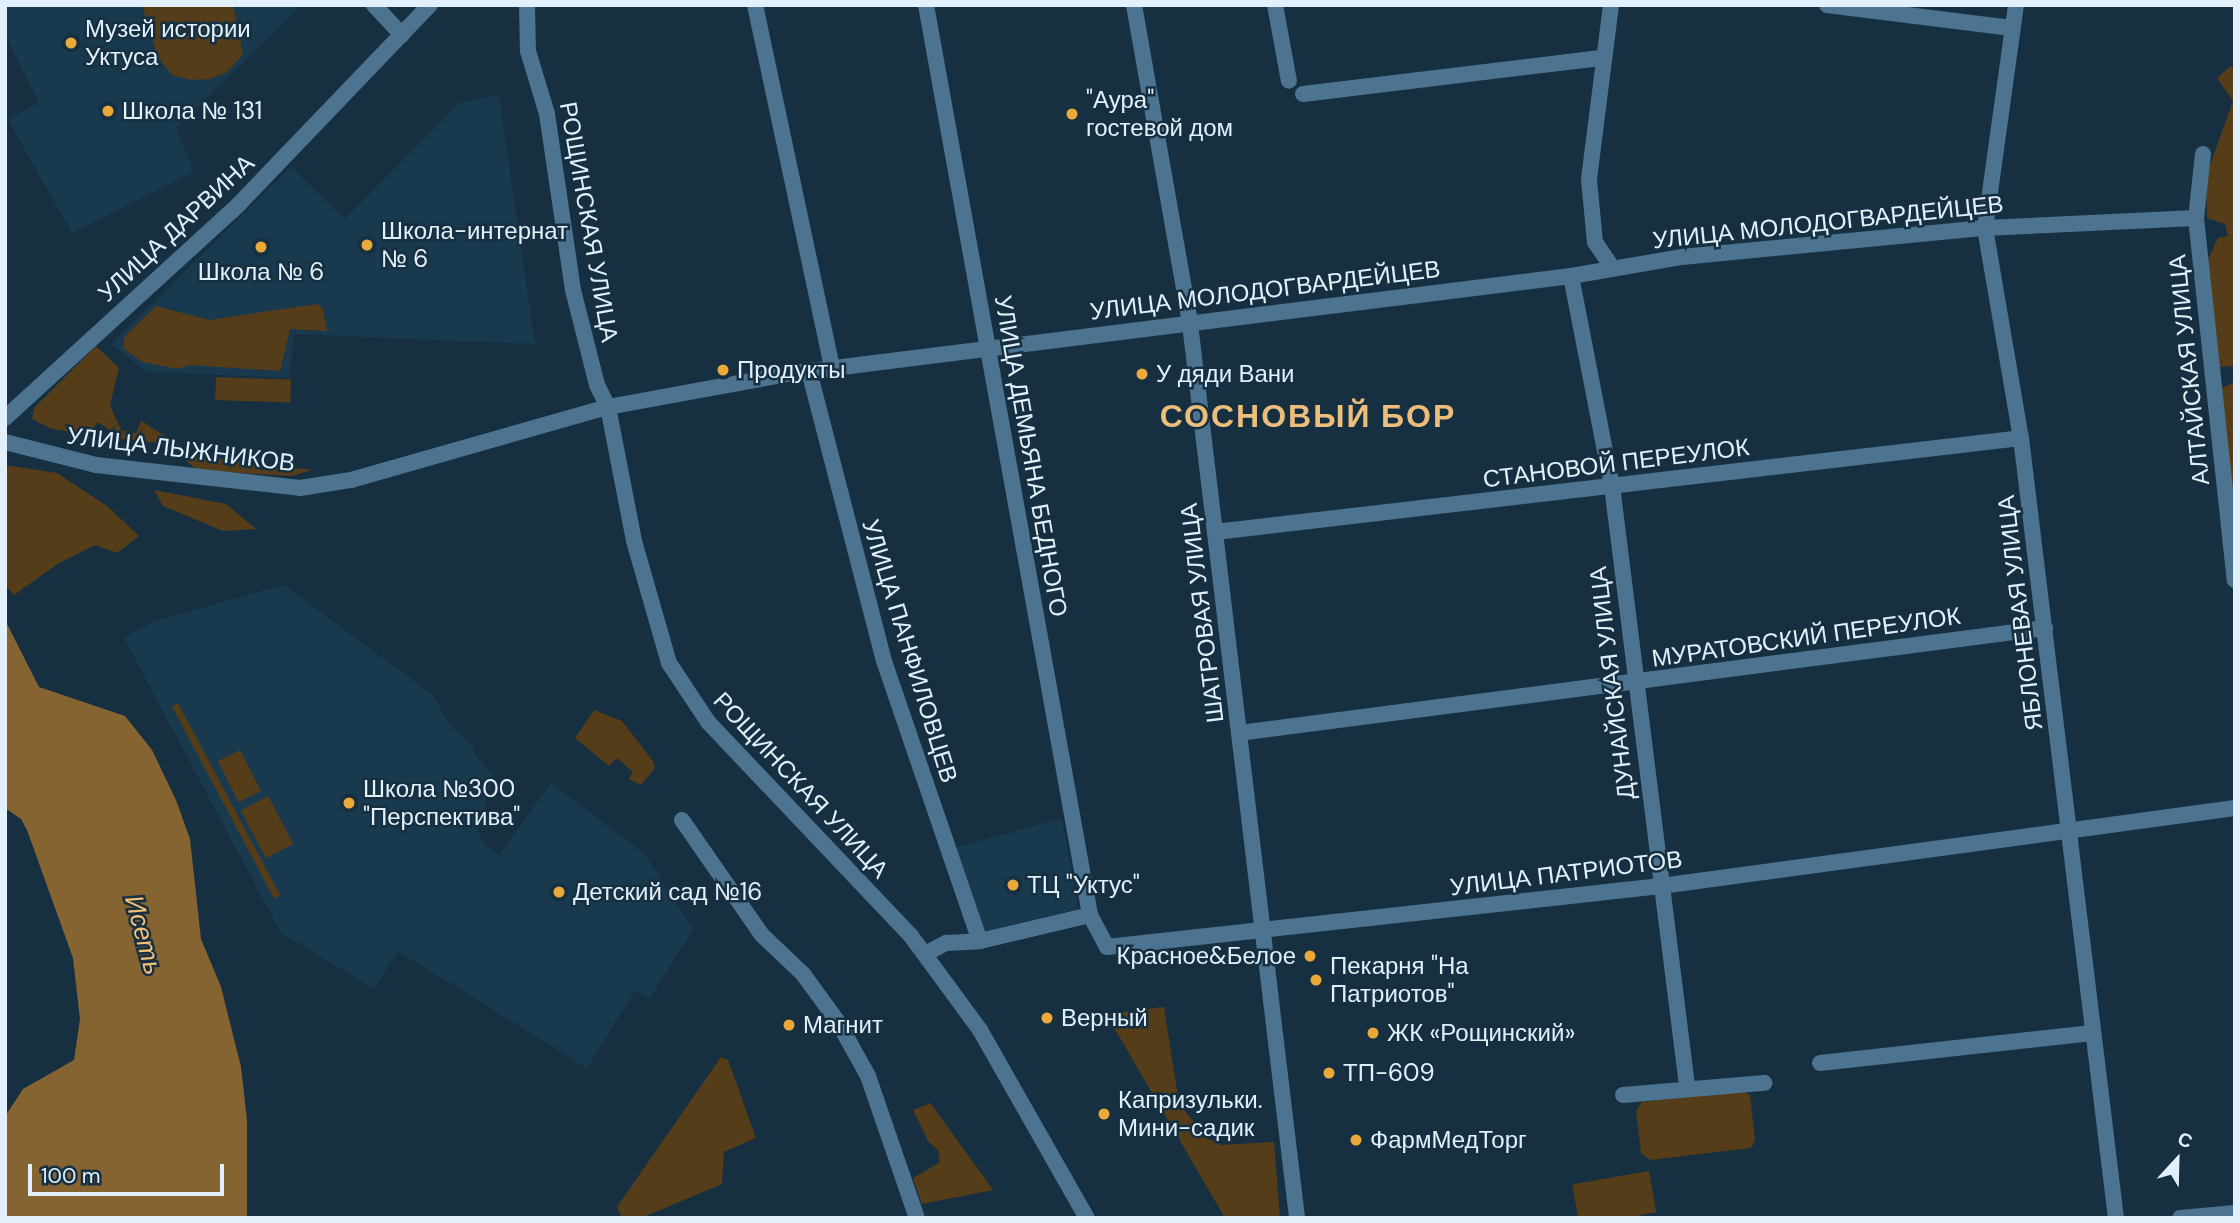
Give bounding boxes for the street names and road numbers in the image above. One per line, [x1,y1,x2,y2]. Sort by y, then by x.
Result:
street label: РОЩИНСКАЯ УЛИЦА [554,100,624,344]
street label: УЛИЦА ДАРВИНА [92,148,260,308]
street label: УЛИЦА МОЛОДОГВАРДЕЙЦЕВ [1651,189,2005,255]
street label: АЛТАЙСКАЯ УЛИЦА [2163,253,2215,487]
street label: УЛИЦА МОЛОДОГВАРДЕЙЦЕВ [1088,254,1442,326]
street label: УЛИЦА ДЕМЬЯНА БЕДНОГО [989,293,1073,619]
street label: УЛИЦА ЛЫЖНИКОВ [65,421,297,477]
street label: СТАНОВОЙ ПЕРЕУЛОК [1481,432,1751,494]
street label: ЯБЛОНЕВАЯ УЛИЦА [1991,494,2049,732]
street label: ШАТРОВАЯ УЛИЦА [1174,502,1230,724]
street label: УЛИЦА ПАНФИЛОВЦЕВ [856,516,964,786]
street label: ДУНАЙСКАЯ УЛИЦА [1583,565,1641,801]
street label: МУРАТОВСКИЙ ПЕРЕУЛОК [1650,601,1962,673]
street label: РОЩИНСКАЯ УЛИЦА [707,686,895,884]
street label: УЛИЦА ПАТРИОТОВ [1448,844,1684,902]

